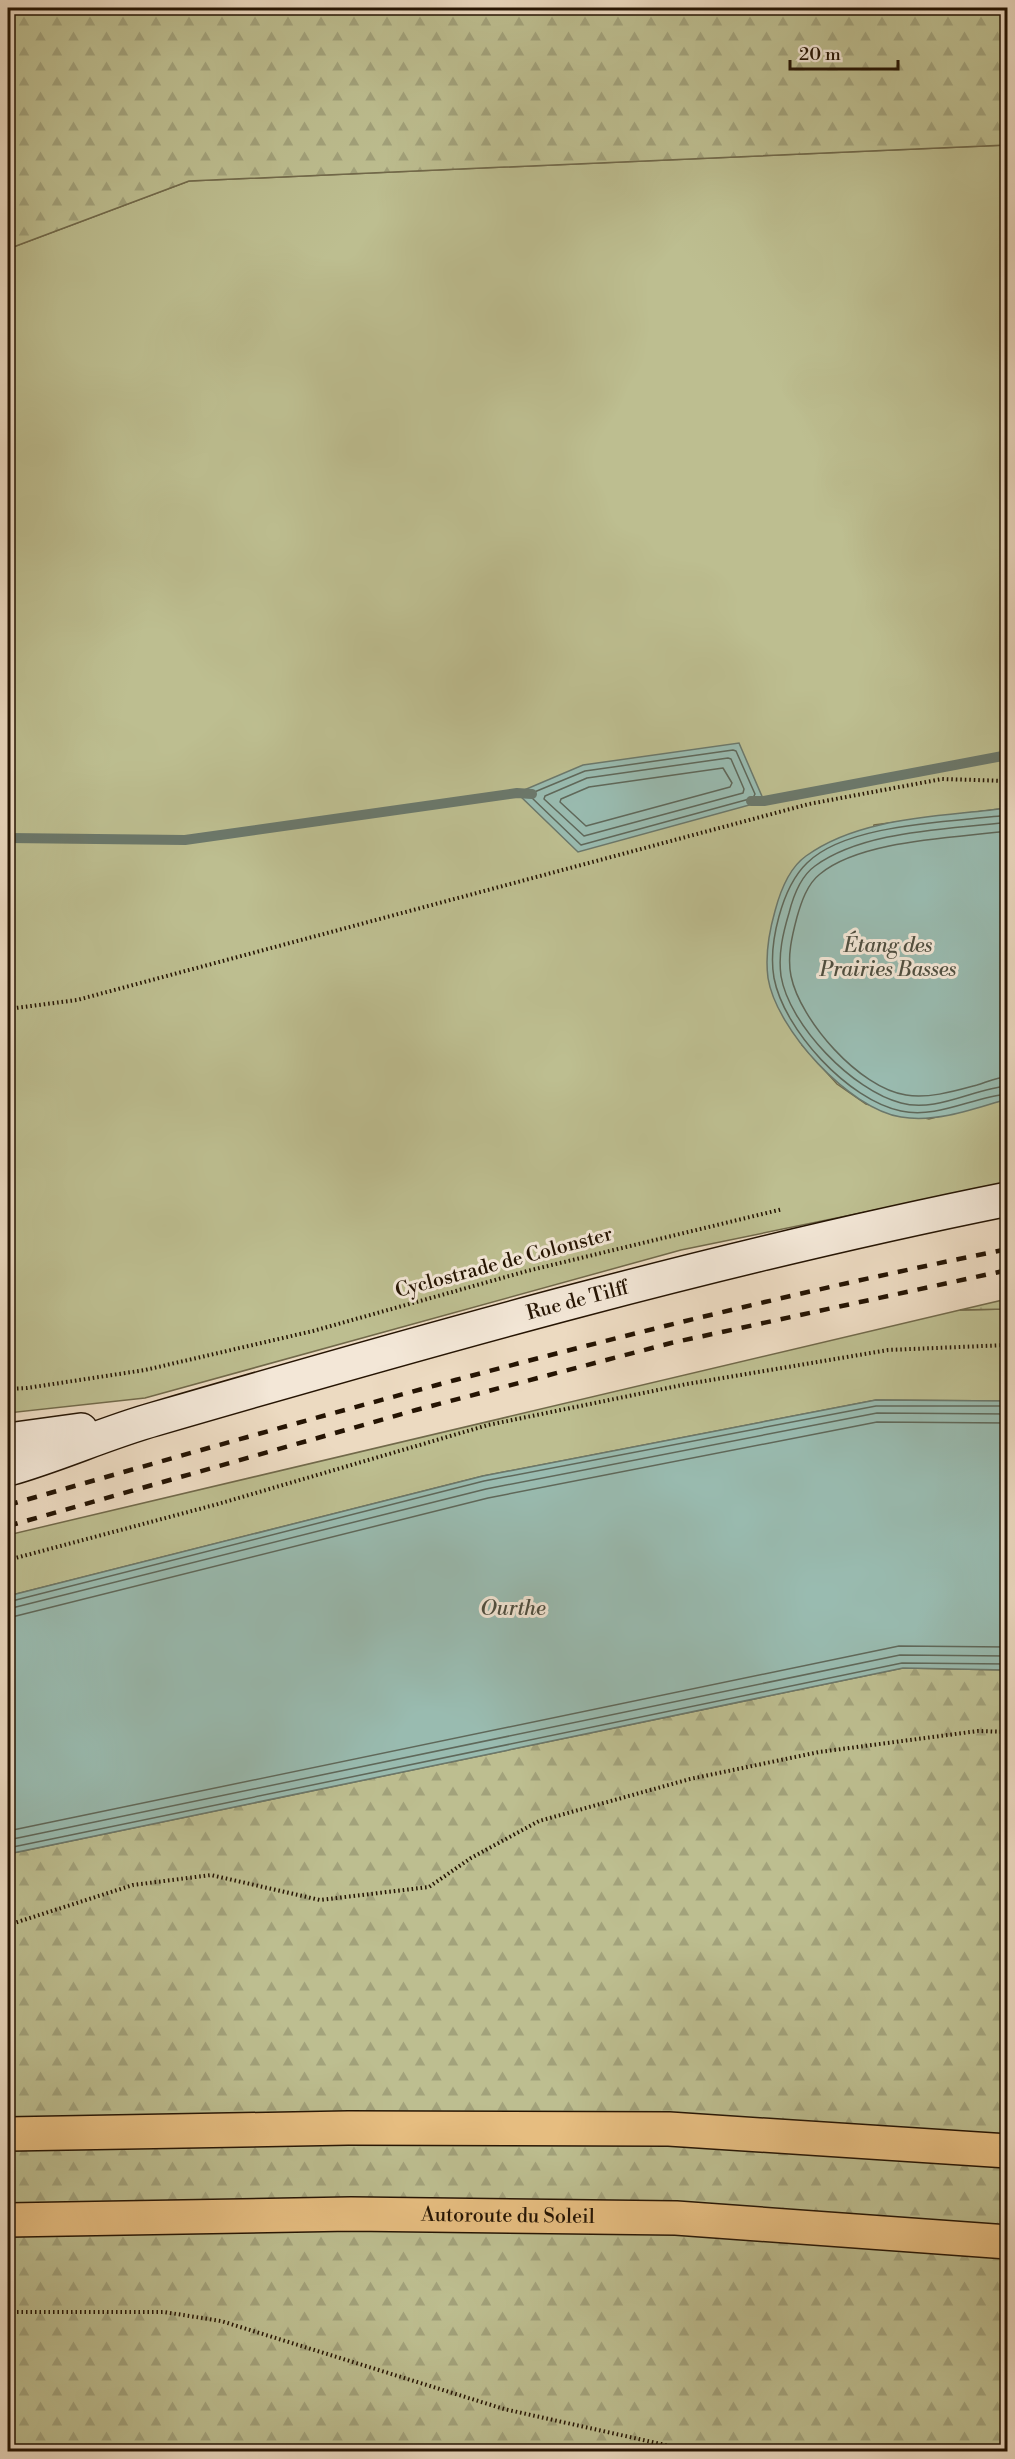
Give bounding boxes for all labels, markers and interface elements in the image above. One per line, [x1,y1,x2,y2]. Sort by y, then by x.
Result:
scale bar [790,33,898,71]
text: 20 m [799,43,841,66]
water label: Étang des Prairies Basses [819,930,957,983]
street label: Cyclostrade de Colonster [392,1222,616,1304]
street label: Rue de Tilff [524,1275,632,1326]
water label: Ourthe [480,1596,546,1622]
street label: Autoroute du Soleil [420,2202,595,2229]

